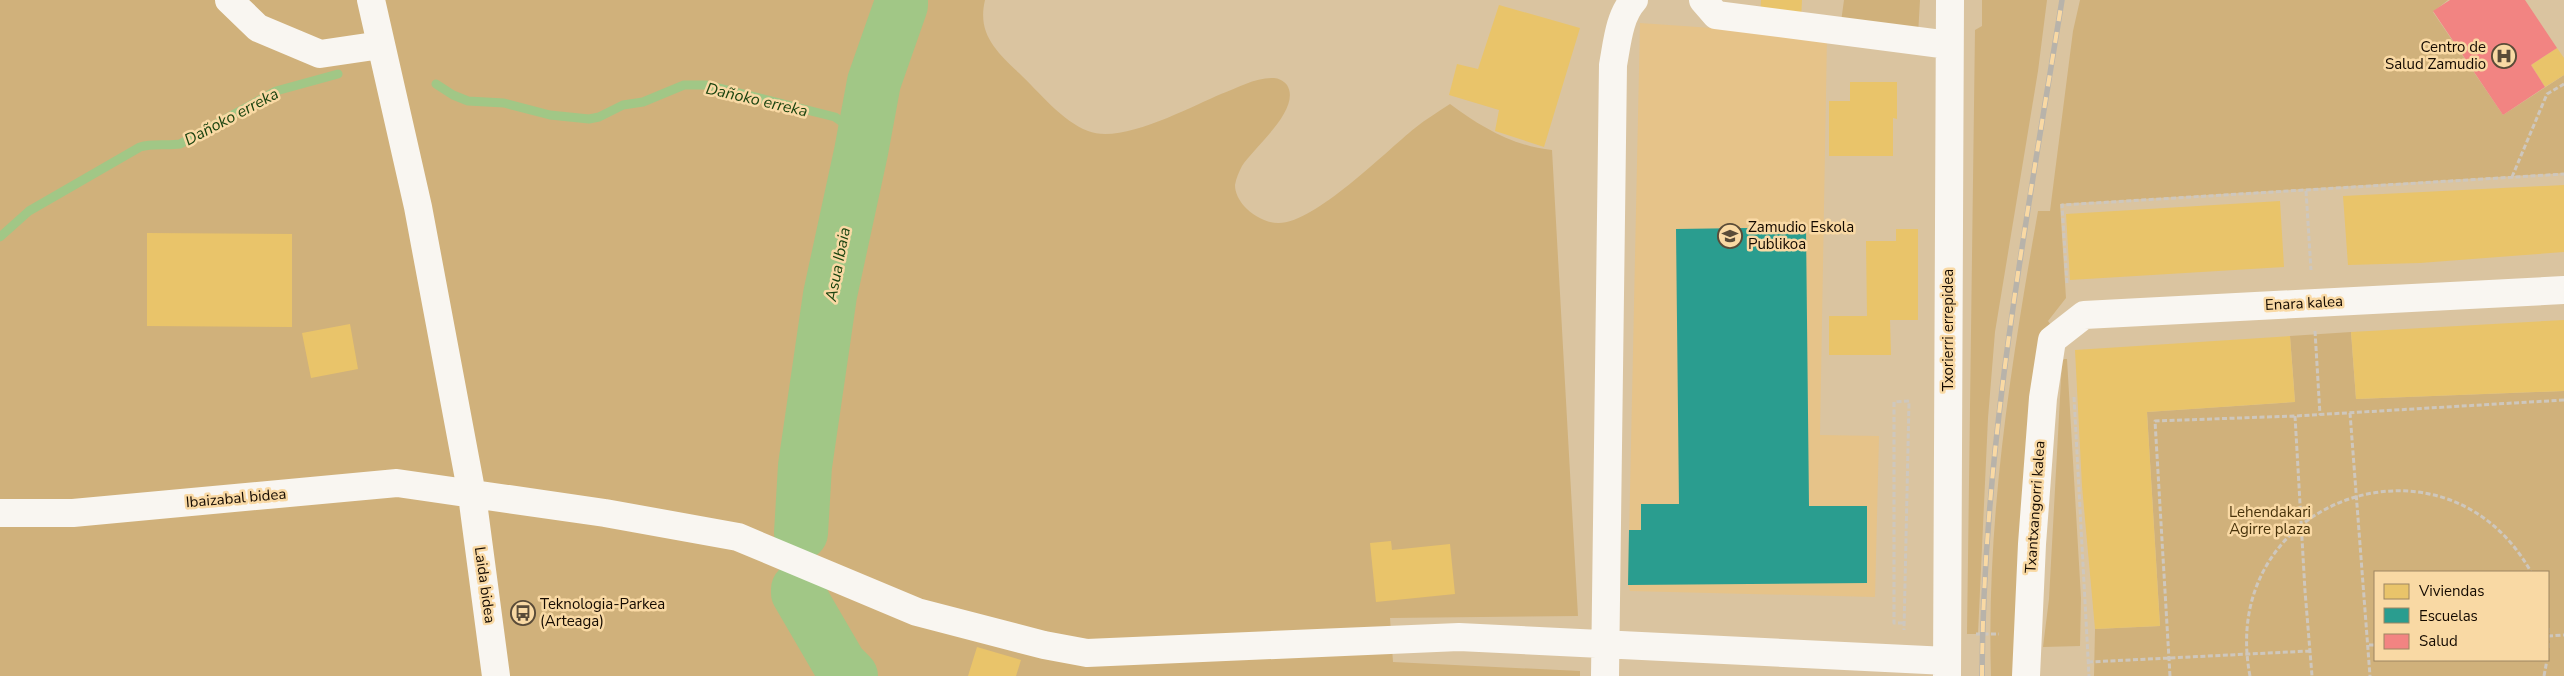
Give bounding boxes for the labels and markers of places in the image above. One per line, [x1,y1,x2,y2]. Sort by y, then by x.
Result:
place label: Centro de Salud Zamudio [2385,37,2486,74]
hospital icon: Centro de Salud Zamudio [2491,43,2517,69]
place label: Zamudio Eskola Publikoa [1748,217,1854,254]
school or university icon: Zamudio Eskola Publikoa [1717,223,1743,249]
place label: Teknologia-Parkea (Arteaga) [540,594,665,631]
bus stop icon: Teknologia-Parkea (Arteaga) [510,600,536,626]

